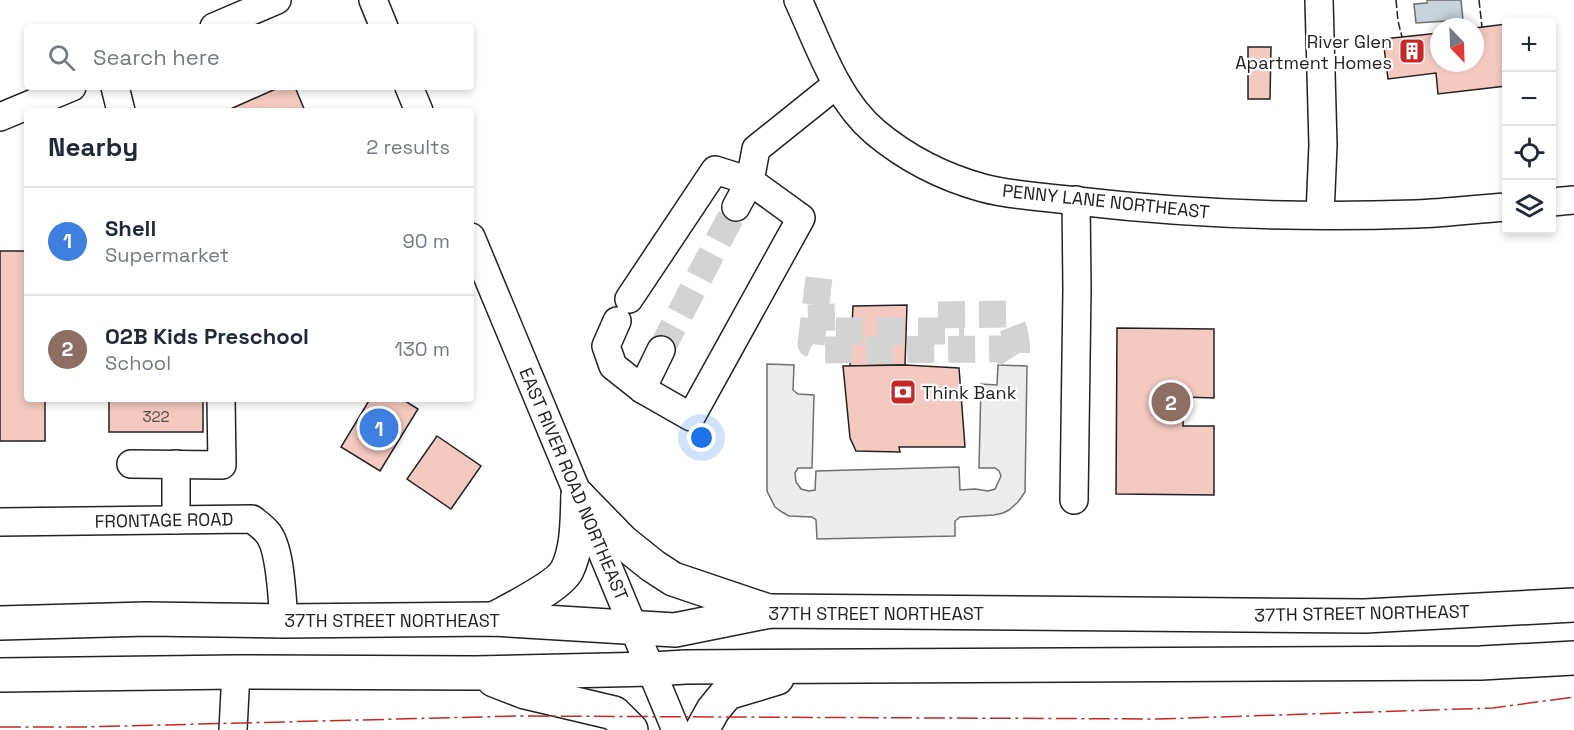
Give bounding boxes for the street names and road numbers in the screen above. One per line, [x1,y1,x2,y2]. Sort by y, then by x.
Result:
street label: PENNY LANE NORTHEAST [1001,179,1211,223]
street label: EAST RIVER ROAD NORTHEAST [514,364,634,604]
street label: FRONTAGE ROAD [95,507,233,533]
street label: 37TH STREET NORTHEAST [1254,600,1470,626]
street label: 37TH STREET NORTHEAST [768,602,984,625]
street label: 37TH STREET NORTHEAST [284,609,500,632]

